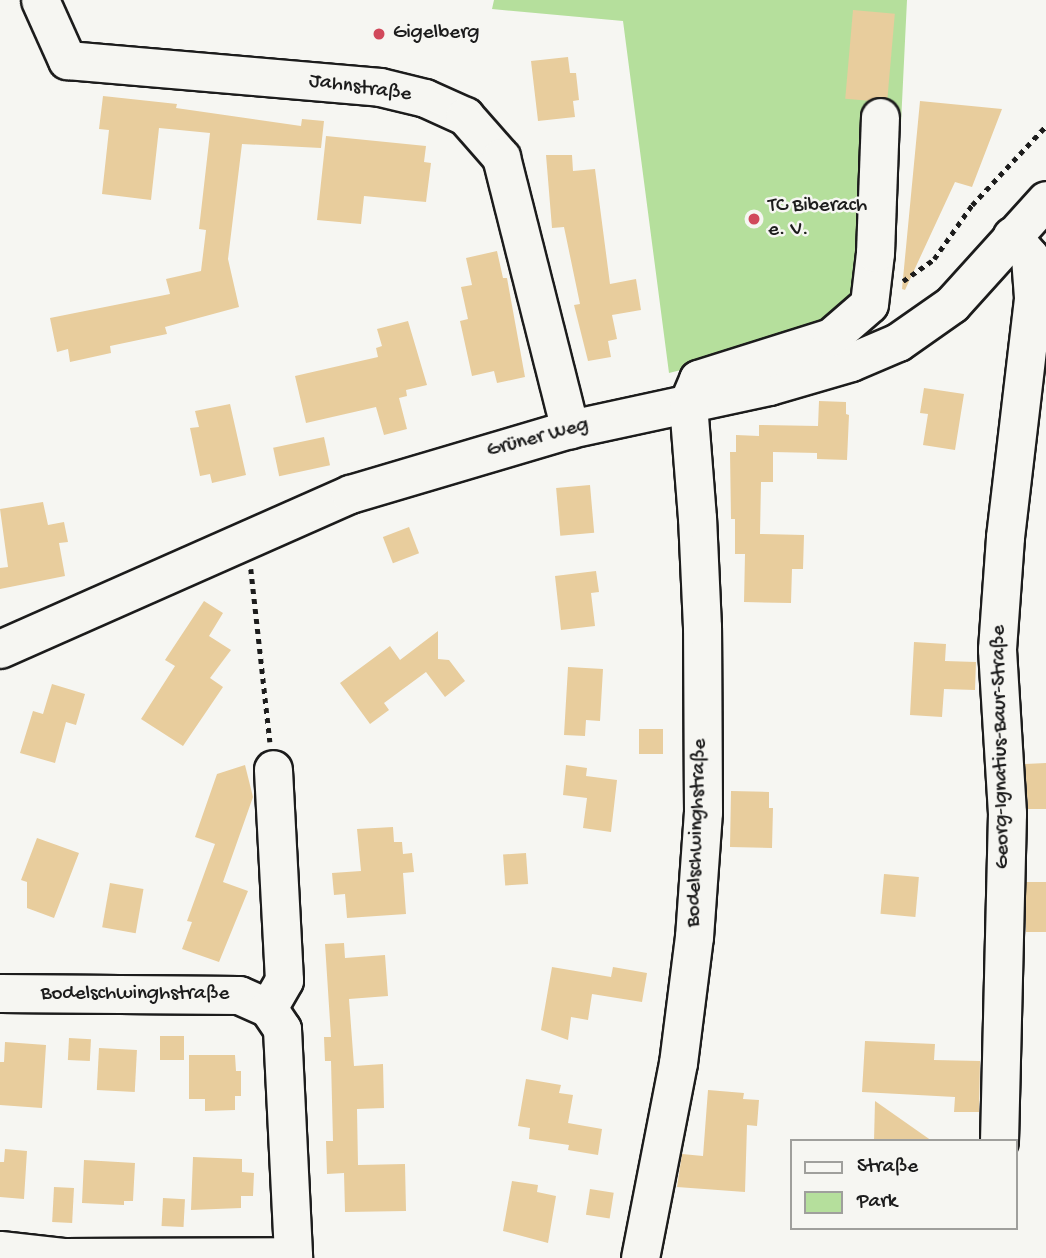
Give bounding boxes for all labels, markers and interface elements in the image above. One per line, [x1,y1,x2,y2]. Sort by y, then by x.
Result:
place label: Gigelberg [393,21,480,47]
marker: Gigelberg [371,26,387,42]
street label: Jahnstraße [307,69,413,109]
place label: TC Biberach e. V. [768,194,867,244]
marker: TC Biberach e. V. [746,211,762,227]
street label: Grüner Weg [484,413,592,465]
street label: Georg-Ignatius-Baur-Straße [987,625,1017,869]
street label: Bodelschwinghstraße [682,738,714,928]
street label: Bodelschwinghstraße [41,982,229,1008]
legend [790,1139,1018,1230]
text: Straße [857,1155,918,1180]
text: Park [857,1190,897,1215]

